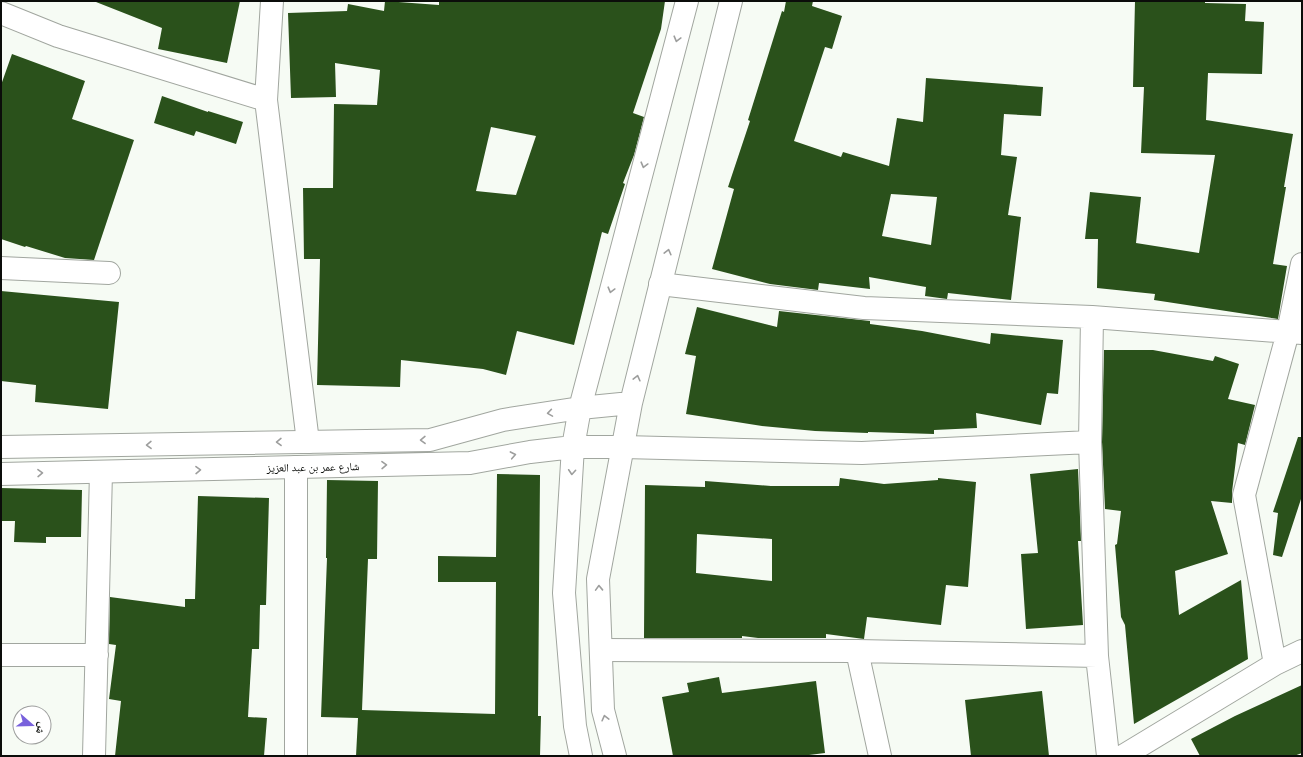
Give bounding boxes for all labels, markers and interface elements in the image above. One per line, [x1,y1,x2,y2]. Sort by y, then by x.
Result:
one-way arrow [673,35,682,42]
one-way arrow [640,161,649,168]
one-way arrow [663,249,672,256]
one-way arrow [608,287,616,294]
one-way arrow [632,375,640,381]
one-way arrow [547,408,553,417]
one-way arrow [420,436,426,444]
one-way arrow [276,438,282,447]
one-way arrow [146,440,152,449]
one-way arrow [510,452,516,460]
street label: شارع عمر بن عبد العزيز [266,459,359,475]
one-way arrow [381,461,387,470]
one-way arrow [195,465,201,474]
one-way arrow [37,469,43,477]
one-way arrow [567,469,576,475]
one-way arrow [594,585,603,591]
north arrow [12,705,52,745]
one-way arrow [602,715,610,721]
text: ش [32,720,50,737]

